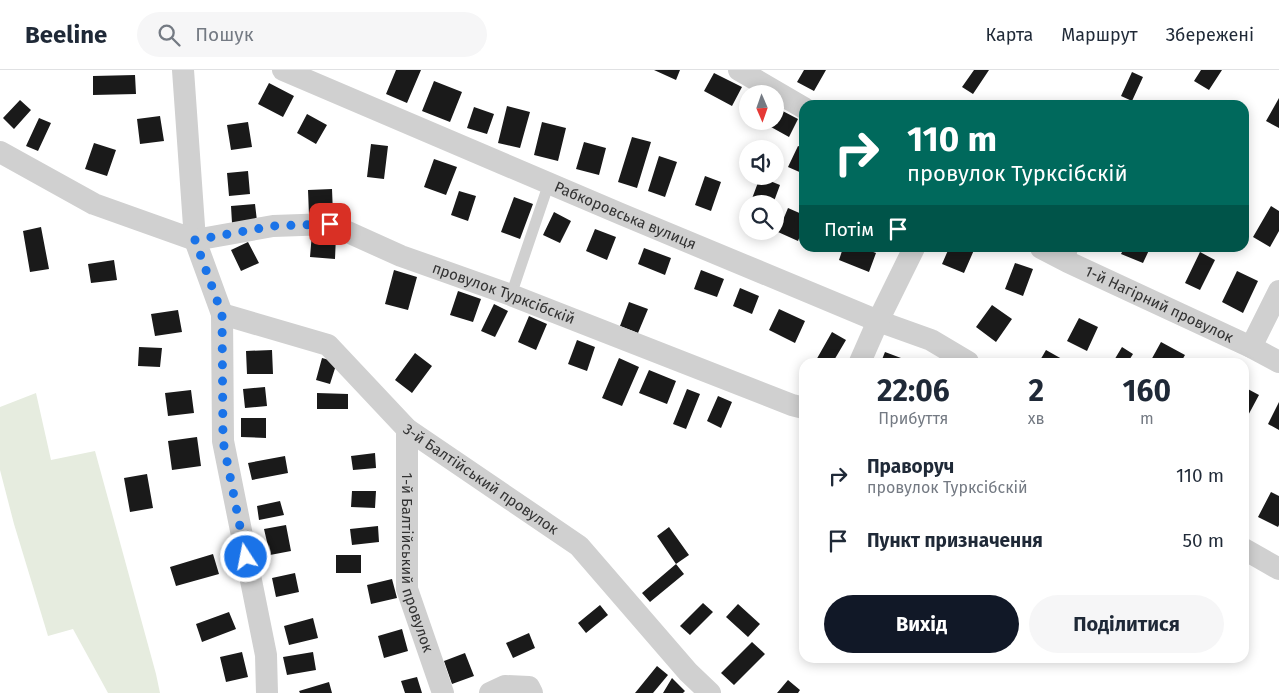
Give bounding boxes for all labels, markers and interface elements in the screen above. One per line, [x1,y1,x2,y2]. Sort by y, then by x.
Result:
search box [137,12,487,57]
text: Beeline [25,21,107,49]
icon: search [155,21,183,49]
text: Пошук [195,23,254,46]
text: Карта [986,24,1033,46]
text: Маршрут [1061,24,1138,46]
text: Збережені [1166,24,1254,46]
north arrow [739,85,784,130]
map controls [739,85,784,240]
text: 110 m [907,118,997,160]
icon: right [824,120,889,185]
button: sound [739,140,784,185]
text: провулок Турксібскій [907,160,1128,187]
street label: Рабкоровська вулиця [552,178,699,253]
button: search [739,195,784,240]
pin [309,203,351,245]
icon: arrive [316,210,344,238]
icon: arrive [884,215,912,243]
text: Потім [824,218,874,241]
street label: провулок Турксібскій [430,259,577,328]
street label: 1-й Нагірний провулок [1082,262,1237,347]
text: 22:06 [877,373,950,409]
text: 2 [1028,373,1044,409]
text: 160 [1123,373,1171,409]
text: Прибуття [878,409,948,428]
text: хв [1028,409,1045,428]
text: m [1140,409,1154,428]
street label: 3-й Балтійський провулок [400,420,562,539]
text: Праворуч [867,455,954,478]
icon: right [824,462,852,490]
text: 110 m [1176,464,1224,487]
street label: 1-й Балтійський провулок [398,472,437,655]
text: провулок Турксібскій [867,478,1028,497]
icon: arrive [824,527,852,555]
text: Пункт призначення [867,529,1043,552]
text: 50 m [1183,529,1224,552]
position arrow [219,530,271,582]
button: Вихід [824,595,1019,653]
button: Поділитися [1029,595,1224,653]

